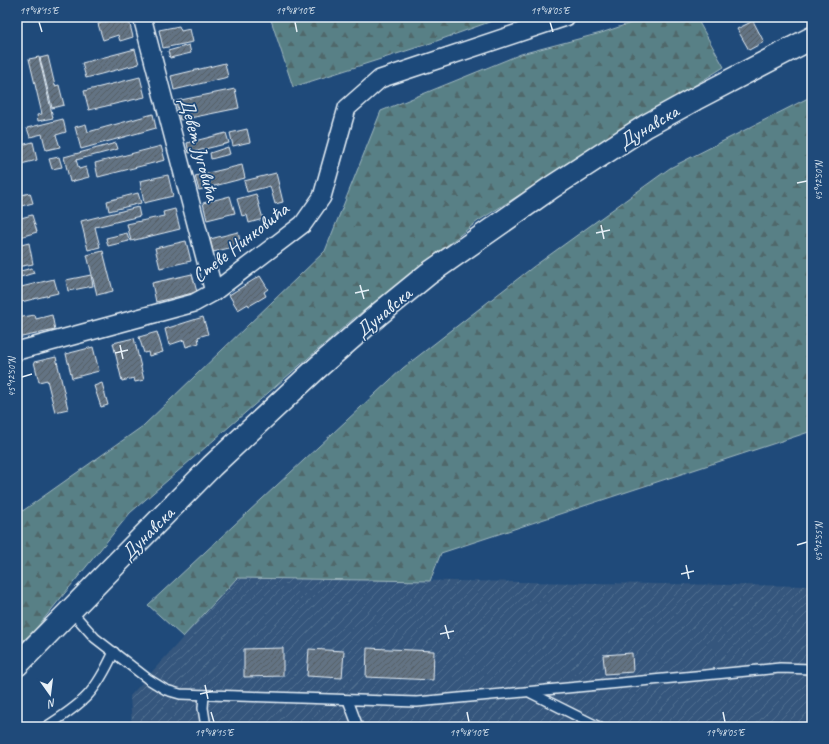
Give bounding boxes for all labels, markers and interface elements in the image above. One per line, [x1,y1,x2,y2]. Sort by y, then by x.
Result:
text: 19°48'15"E [20,4,60,17]
text: 19°48'10"E [276,4,316,17]
text: 19°48'05"E [531,4,571,17]
street label: Девет Југовића [174,95,226,205]
street label: Дунавска [613,98,685,154]
text: 45°12'50"N [812,159,825,201]
street label: Стеве Нинковића [187,196,295,288]
street label: Дунавска [350,280,418,343]
text: 45°12'50"N [5,355,18,397]
street label: Дунавска [115,500,181,566]
text: 45°12'55"N [812,520,825,562]
north arrow [30,674,70,714]
text: N [45,696,57,712]
text: 19°48'15"E [195,726,235,739]
text: 19°48'10"E [450,726,490,739]
text: 19°48'05"E [706,726,746,739]

